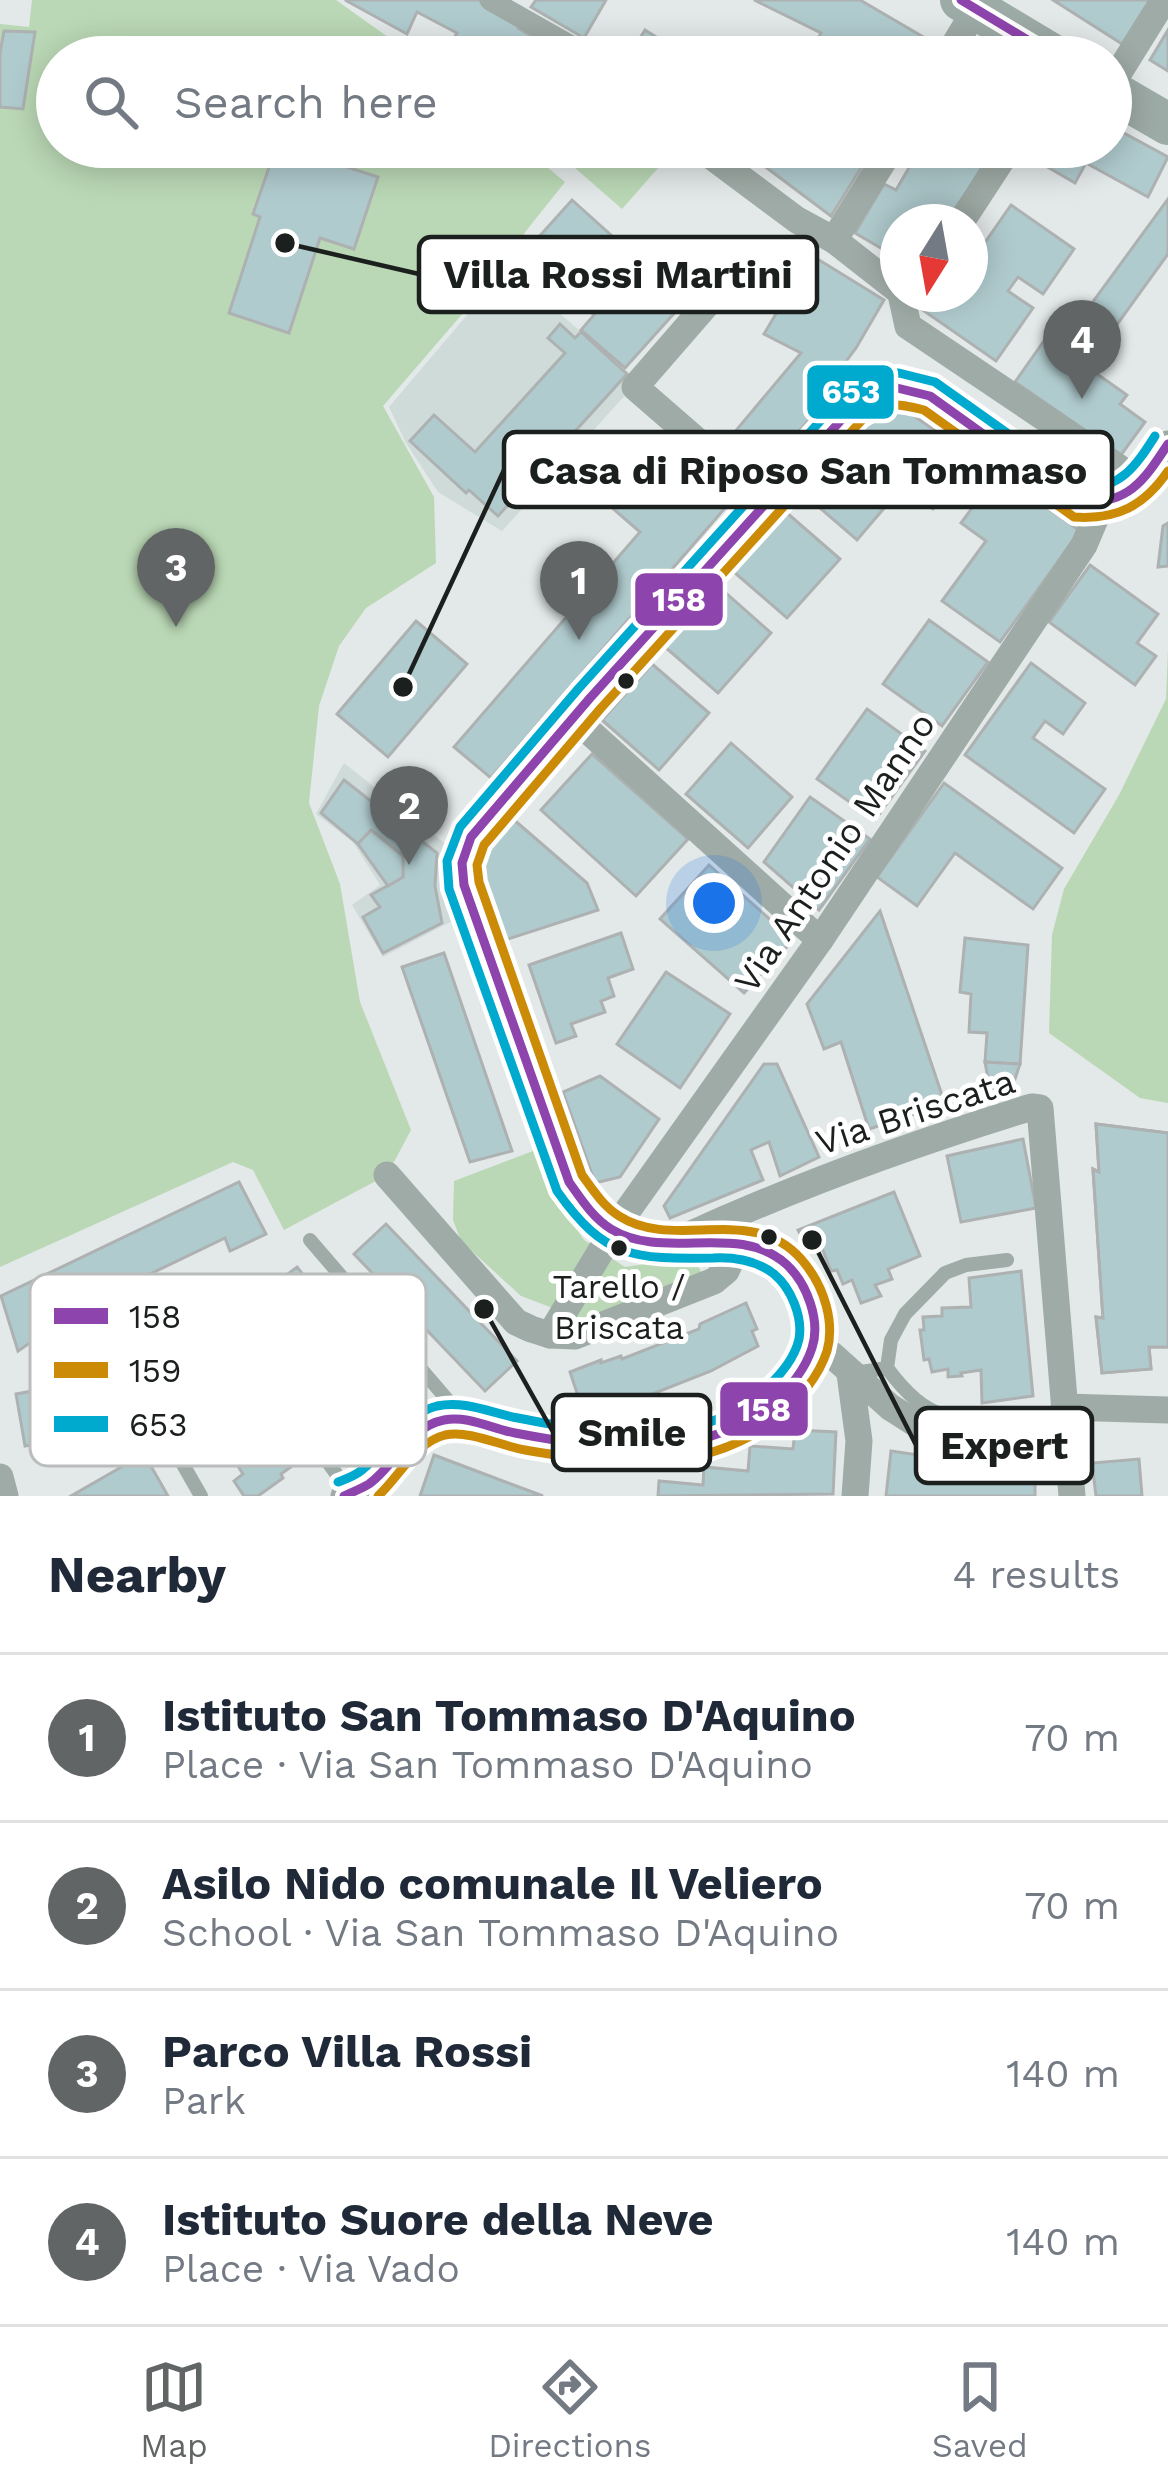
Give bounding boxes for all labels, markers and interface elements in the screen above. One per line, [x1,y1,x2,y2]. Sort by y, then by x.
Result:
search box [36,36,1132,168]
icon: search [78,69,144,135]
text: Search here [174,76,438,129]
north arrow [880,204,988,312]
callout: Villa Rossi Martini [419,237,817,312]
text: Villa Rossi Martini [443,252,793,297]
pin: 4 [1043,300,1121,399]
line badge: 653 [805,363,896,421]
text: 653 [821,372,881,411]
callout: Casa di Riposo San Tommaso [504,432,1112,507]
text: Casa di Riposo San Tommaso [529,448,1087,493]
pin: 3 [137,528,215,627]
pin: 1 [540,541,618,640]
line badge: 158 [633,571,725,628]
text: 158 [652,580,706,619]
unlabelled marker [615,670,637,692]
street label: Via Antonio Manno [726,705,944,1001]
pin: 2 [370,766,448,865]
your location [684,873,744,933]
street label: Via Briscata [811,1060,1020,1164]
unlabelled marker [758,1226,780,1248]
marker: Tarello / Briscata [608,1237,630,1259]
place label: Tarello / Briscata [553,1267,685,1347]
legend [30,1274,426,1466]
text: 158 [129,1297,181,1336]
text: 159 [129,1351,181,1390]
line badge: 158 [718,1380,810,1438]
text: 158 [737,1390,791,1429]
callout: Smile [553,1395,710,1470]
text: 653 [129,1405,188,1444]
callout: Expert [916,1408,1092,1483]
text: Smile [578,1410,686,1455]
text: Expert [940,1423,1068,1468]
text: Nearby [48,1545,226,1604]
text: 4 results [952,1552,1120,1597]
text: Istituto San Tommaso D'Aquino [162,1689,856,1742]
text: 1 [79,1715,95,1760]
text: 70 m [1024,1715,1120,1760]
text: Place · Via San Tommaso D'Aquino [162,1742,813,1787]
text: Asilo Nido comunale Il Veliero [162,1857,823,1910]
text: 2 [75,1883,99,1928]
text: 70 m [1024,1883,1120,1928]
text: School · Via San Tommaso D'Aquino [162,1910,839,1955]
text: Parco Villa Rossi [162,2025,532,2078]
text: 3 [75,2051,99,2096]
text: 140 m [1006,2051,1120,2096]
text: Park [162,2078,246,2123]
text: Istituto Suore della Neve [162,2193,714,2246]
text: 4 [74,2219,100,2264]
text: 140 m [1006,2219,1120,2264]
text: Place · Via Vado [162,2246,460,2291]
tab: Map [140,2354,208,2465]
tab: Directions [488,2354,651,2465]
tab: Saved [932,2354,1028,2465]

